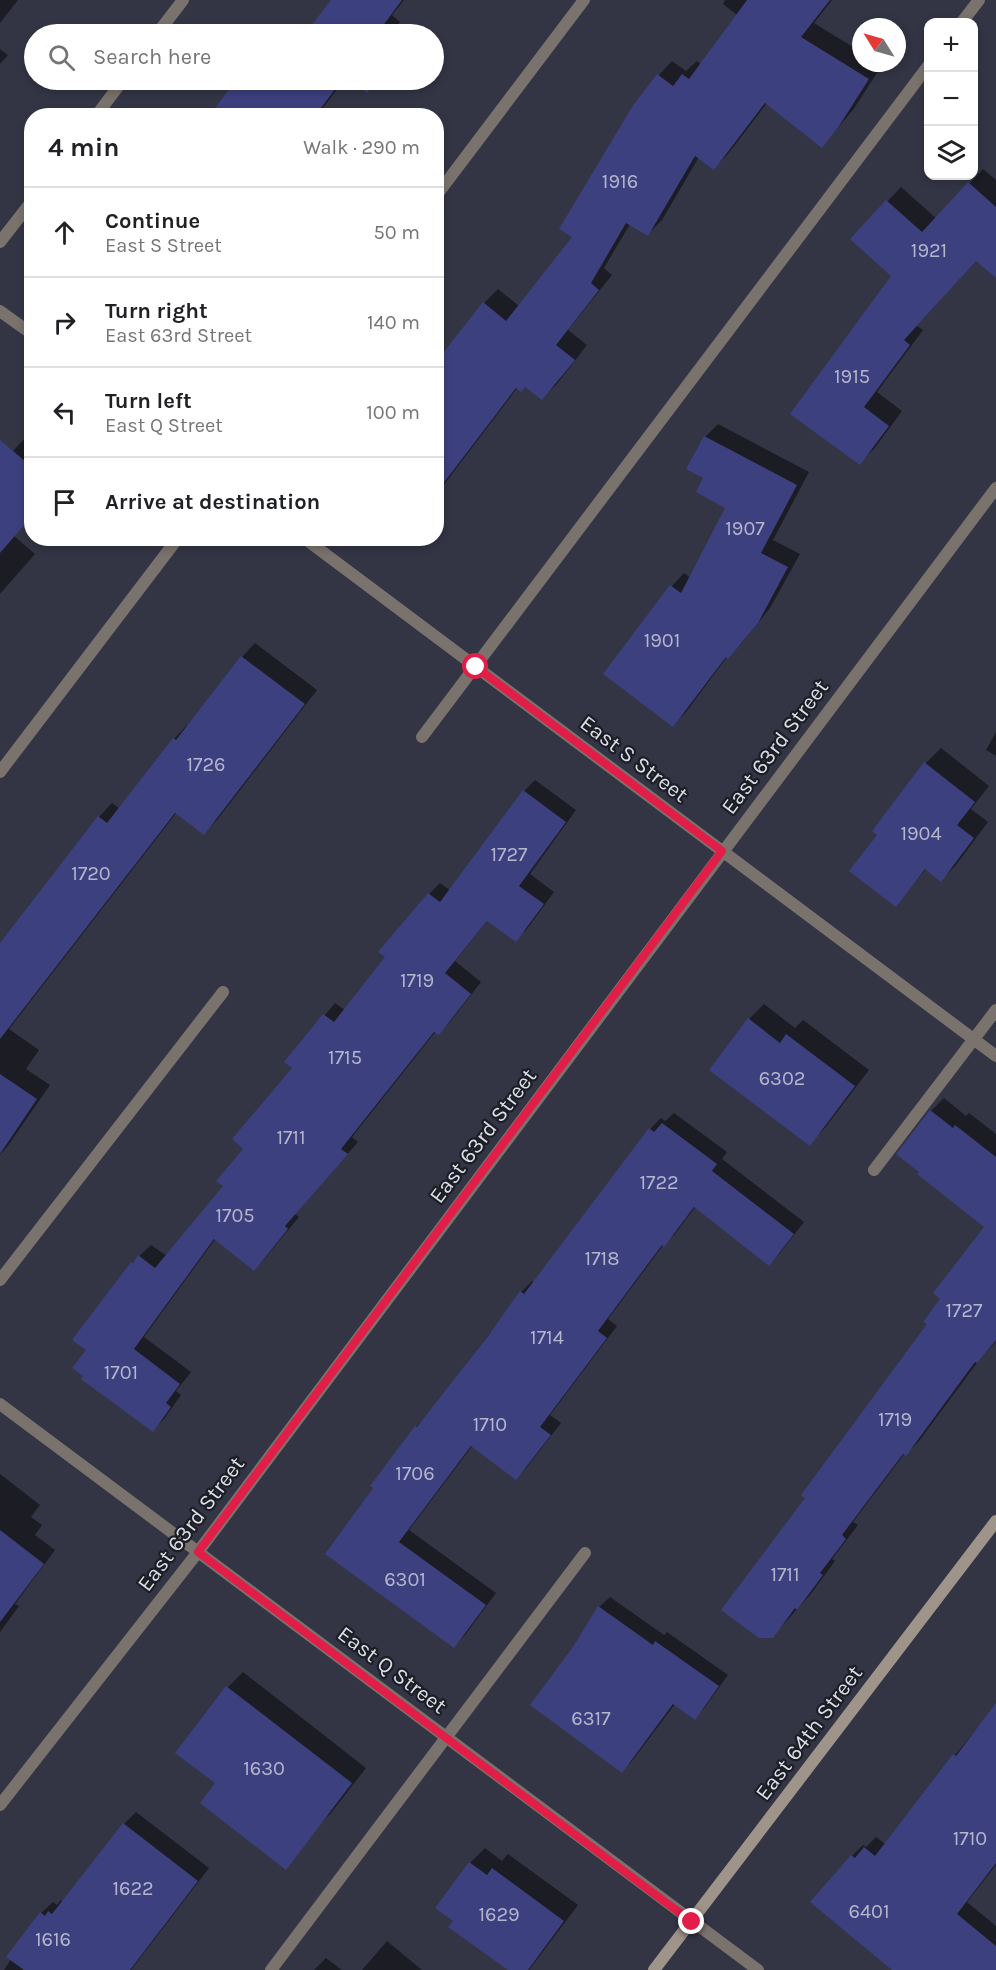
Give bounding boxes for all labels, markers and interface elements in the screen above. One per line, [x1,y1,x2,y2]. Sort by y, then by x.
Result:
north arrow [852,18,906,72]
map controls [924,18,978,180]
button: + [924,18,978,72]
search box [24,24,444,90]
icon: search [45,41,78,74]
text: Search here [93,44,211,70]
button: − [924,72,978,126]
button: layers [924,126,978,180]
text: 4 min [48,132,119,163]
text: Walk · 290 m [303,136,420,159]
house number: 1916 [602,170,638,193]
text: Continue [105,208,200,234]
icon: ahead [48,216,81,249]
text: 50 m [373,221,420,244]
text: East S Street [105,234,222,257]
house number: 1921 [911,239,947,262]
text: Turn right [105,298,208,324]
icon: right [48,306,81,339]
text: 140 m [367,311,420,334]
text: East 63rd Street [105,324,252,347]
house number: 1915 [834,365,870,388]
text: Turn left [105,388,192,414]
icon: left [48,396,81,429]
text: 100 m [366,401,420,424]
text: East Q Street [105,414,223,437]
icon: arrive [48,486,81,519]
text: Arrive at destination [105,489,320,515]
house number: 1907 [725,517,765,540]
house number: 1901 [644,629,680,652]
route start [462,653,488,679]
street label: East 63rd Street [716,675,834,819]
street label: East S Street [575,710,693,808]
house number: 1726 [186,753,226,776]
house number: 1904 [900,822,942,845]
house number: 1727 [491,843,528,866]
house number: 1720 [71,862,111,885]
house number: 1719 [400,969,434,992]
house number: 1715 [328,1046,362,1069]
street label: East 63rd Street [424,1064,542,1208]
house number: 6302 [759,1067,805,1090]
house number: 1711 [276,1126,306,1149]
house number: 1722 [639,1171,679,1194]
house number: 1705 [215,1204,255,1227]
house number: 1718 [585,1247,619,1270]
house number: 1727 [946,1299,983,1322]
house number: 1714 [530,1326,564,1349]
house number: 1701 [104,1361,138,1384]
house number: 1719 [878,1408,912,1431]
house number: 1710 [473,1413,507,1436]
street label: East 63rd Street [132,1452,250,1596]
house number: 1706 [395,1462,435,1485]
house number: 1711 [770,1563,800,1586]
house number: 6301 [384,1568,426,1591]
street label: East Q Street [332,1621,452,1719]
street label: East 64th Street [750,1661,868,1805]
house number: 6317 [571,1707,611,1730]
house number: 1630 [243,1757,285,1780]
house number: 1710 [953,1827,987,1850]
house number: 1622 [112,1877,154,1900]
house number: 6401 [848,1900,890,1923]
house number: 1629 [478,1903,520,1926]
route end [678,1908,704,1934]
house number: 1616 [35,1928,71,1951]

